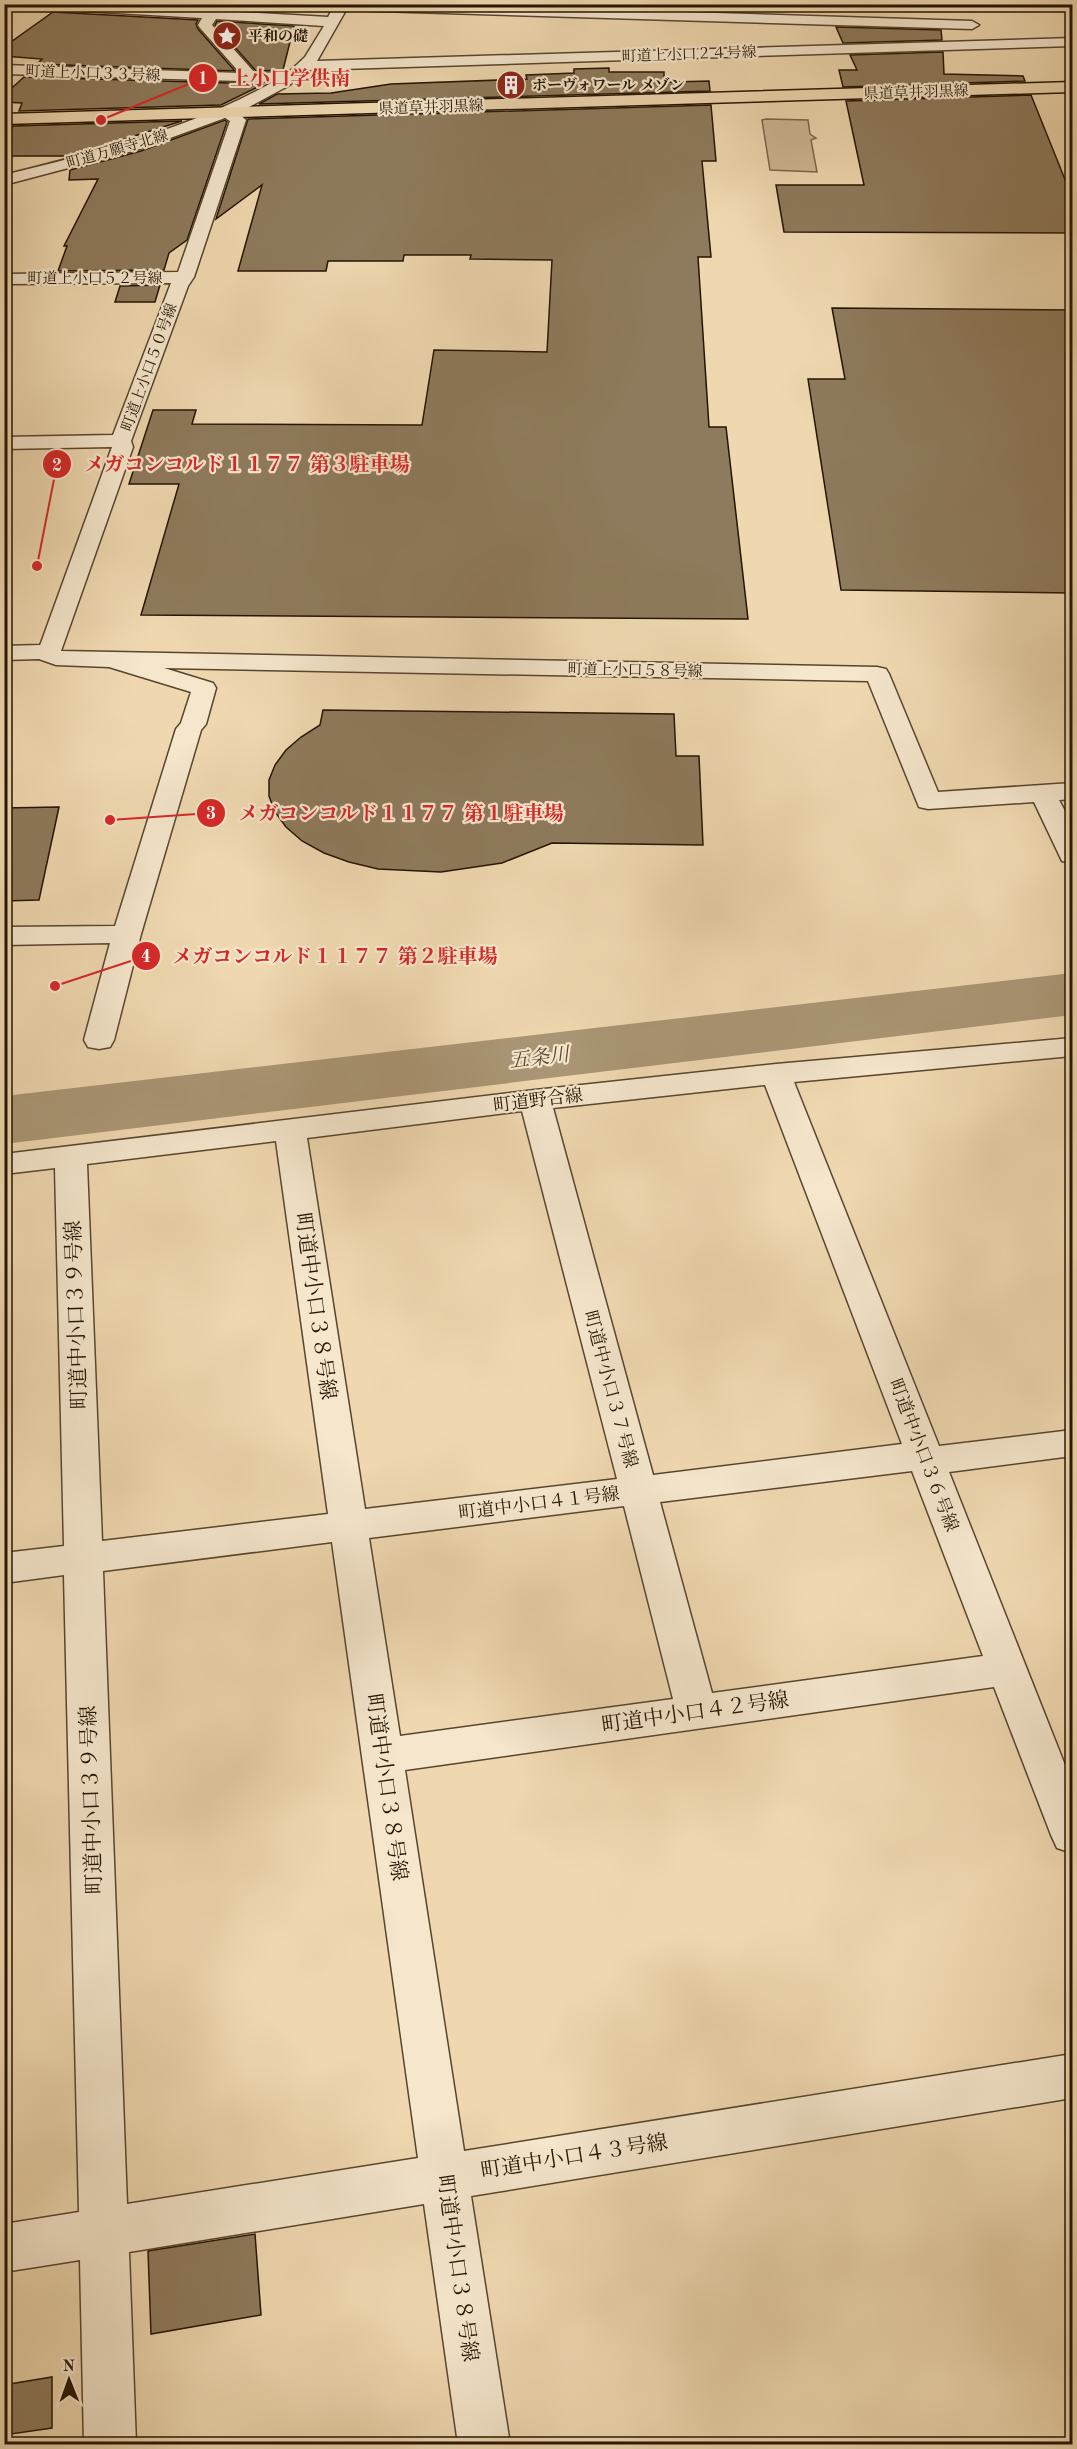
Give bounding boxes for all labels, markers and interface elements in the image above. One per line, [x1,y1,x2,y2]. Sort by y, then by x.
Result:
place icon: 平和の礎 [211,20,243,52]
place label: 平和の礎 [248,28,308,45]
street label: 町道上小口２４号線 [621,44,757,65]
callout: 上小口学供南 [188,59,362,97]
street label: 町道上小口３３号線 [25,63,161,84]
text: 上小口学供南 [230,68,350,90]
building icon: ボーヴォワール メゾン [495,69,527,101]
text: 1 [198,70,208,88]
place label: ボーヴォワール メゾン [532,77,685,94]
street label: 県道草井羽黒線 [863,82,969,103]
street label: 県道草井羽黒線 [378,97,484,118]
street label: 町道万願寺北線 [64,127,170,172]
street label: 町道上小口５２号線 [27,270,163,287]
street label: 町道上小口５０号線 [118,301,181,434]
callout: メガコンコルド１１７７ 第３駐車場 [42,445,422,483]
text: メガコンコルド１１７７ 第３駐車場 [84,453,410,476]
text: 2 [52,457,62,475]
street label: 町道上小口５８号線 [567,661,703,680]
callout: メガコンコルド１１７７ 第１駐車場 [196,794,576,832]
text: メガコンコルド１１７７ 第１駐車場 [238,802,564,825]
text: 3 [206,805,216,823]
callout: メガコンコルド１１７７ 第２駐車場 [131,937,510,975]
text: メガコンコルド１１７７ 第２駐車場 [172,945,498,968]
text: 4 [141,948,151,966]
water label: 五条川 [508,1043,572,1073]
street label: 町道野合線 [492,1085,584,1115]
street label: 町道中小口３８号線 [291,1211,340,1401]
street label: 町道中小口３９号線 [62,1220,91,1410]
street label: 町道中小口３７号線 [580,1308,642,1470]
street label: 町道中小口３６号線 [886,1376,962,1534]
street label: 町道中小口４１号線 [457,1483,621,1523]
street label: 町道中小口４２号線 [600,1688,790,1737]
street label: 町道中小口３８号線 [362,1692,411,1882]
street label: 町道中小口３９号線 [77,1705,106,1895]
street label: 町道中小口４３号線 [479,2130,669,2183]
street label: 町道中小口３８号線 [433,2173,482,2363]
north arrow [39,2350,99,2410]
text: N [63,2359,76,2375]

